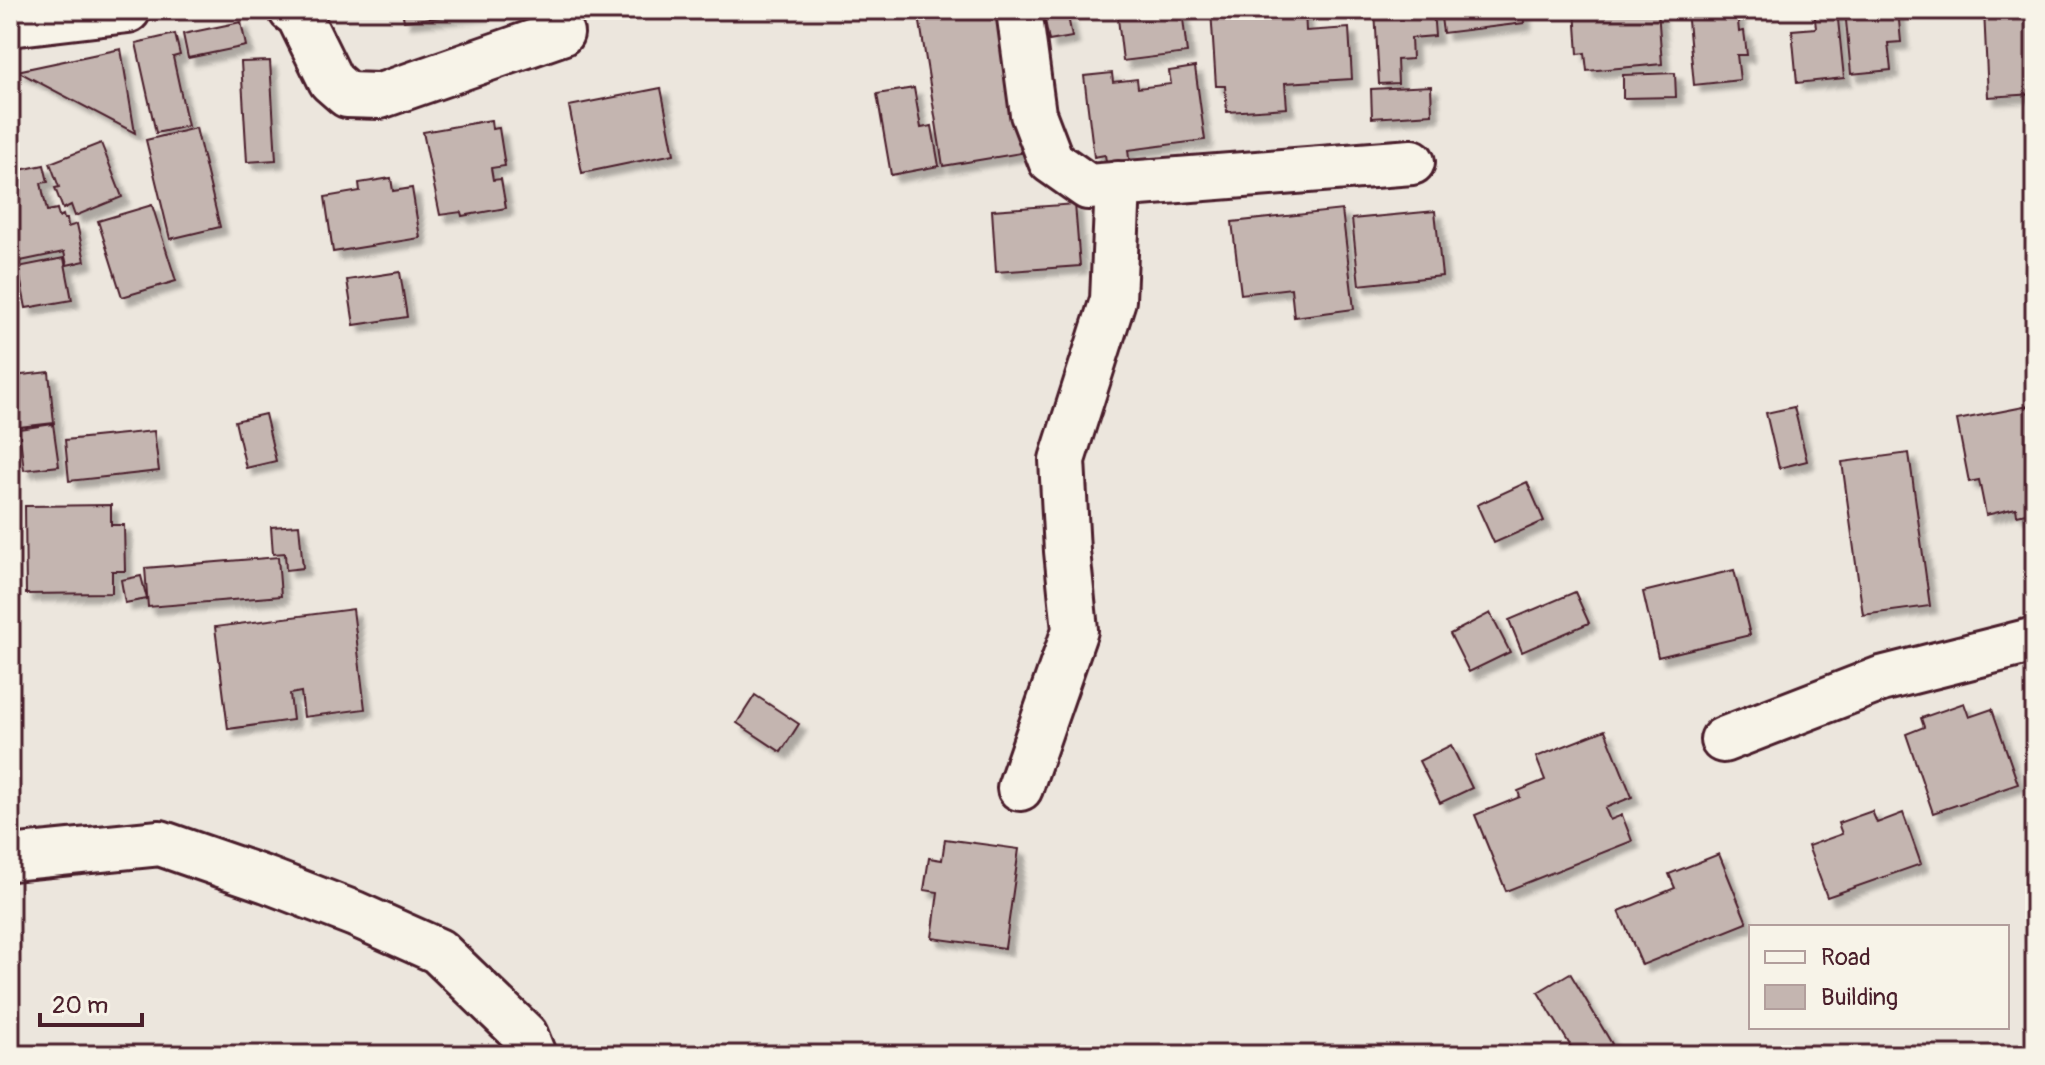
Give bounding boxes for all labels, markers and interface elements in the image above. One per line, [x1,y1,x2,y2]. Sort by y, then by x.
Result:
legend [1749,925,2009,1029]
text: Road [1821,943,1871,972]
scale bar [40,977,142,1027]
text: Building [1821,983,1898,1012]
text: 20 m [52,991,108,1020]

